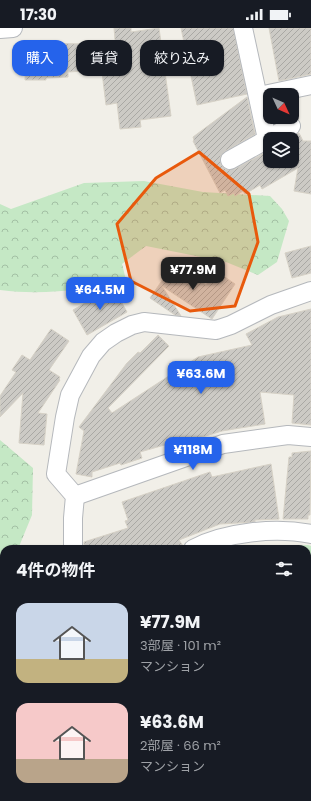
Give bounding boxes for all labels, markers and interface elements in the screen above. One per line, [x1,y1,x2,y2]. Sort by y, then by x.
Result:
text: 17:30 [20,4,57,25]
chip: 購入 [12,40,68,76]
chip: 賃貸 [76,40,132,76]
chip: 絞り込み [140,40,224,76]
north arrow [263,88,299,124]
map controls [263,88,299,168]
button: layers [263,132,299,168]
pin: ¥77.9M [160,257,226,291]
text: ¥77.9M [170,260,216,279]
pin: ¥64.5M [67,277,133,311]
text: ¥64.5M [75,280,125,299]
pin: ¥63.6M [168,361,234,395]
text: ¥63.6M [177,364,225,383]
pin: ¥118M [165,437,221,471]
text: ¥118M [174,440,212,459]
text: 4件の物件 [16,558,96,582]
icon: filters [273,558,295,580]
text: ¥77.9M [140,610,200,634]
icon: home [48,619,96,667]
text: 3部屋 · 101 m² [140,636,221,655]
text: マンション [140,657,205,676]
text: ¥63.6M [140,710,204,734]
icon: home [48,719,96,767]
text: 2部屋 · 66 m² [140,736,221,755]
text: マンション [140,757,205,776]

